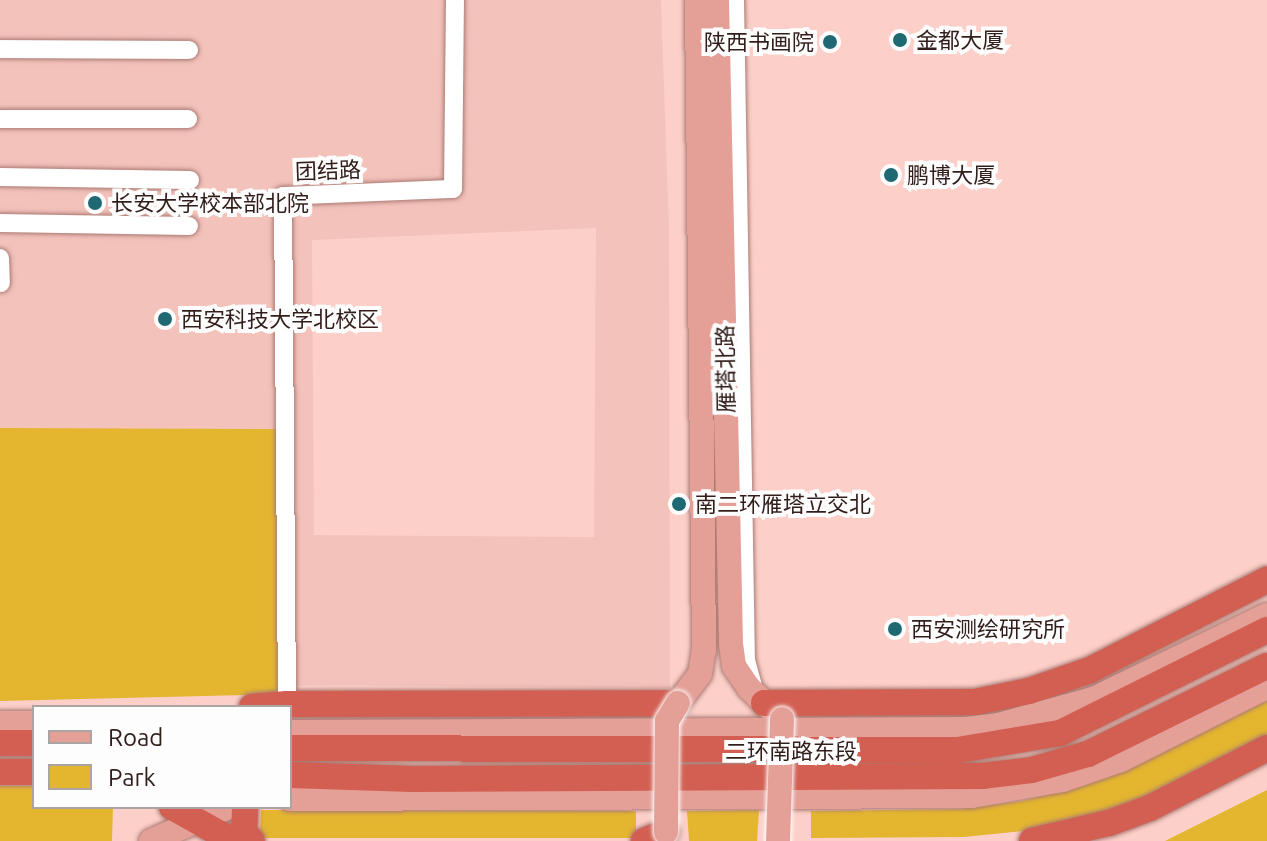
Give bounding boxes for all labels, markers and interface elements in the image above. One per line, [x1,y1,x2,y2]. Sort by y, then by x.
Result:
place label: 金都大厦 [916,27,1004,53]
place label: 陕西书画院 [704,29,814,55]
marker: 金都大厦 [891,31,909,49]
marker: 陕西书画院 [821,33,839,51]
street label: 团结路 [295,156,361,184]
place label: 鹏博大厦 [907,162,995,188]
marker: 鹏博大厦 [882,166,900,184]
place label: 长安大学校本部北院 [111,190,309,216]
marker: 长安大学校本部北院 [86,194,104,212]
place label: 西安科技大学北校区 [181,306,379,332]
marker: 西安科技大学北校区 [156,310,174,328]
street label: 雁塔北路 [711,325,739,413]
place label: 南二环雁塔立交北 [695,491,871,517]
marker: 南二环雁塔立交北 [670,495,688,513]
place label: 西安测绘研究所 [911,616,1065,642]
marker: 西安测绘研究所 [886,620,904,638]
legend [32,705,292,809]
text: Road [108,724,163,751]
street label: 二环南路东段 [725,738,857,764]
text: Park [108,764,156,791]

